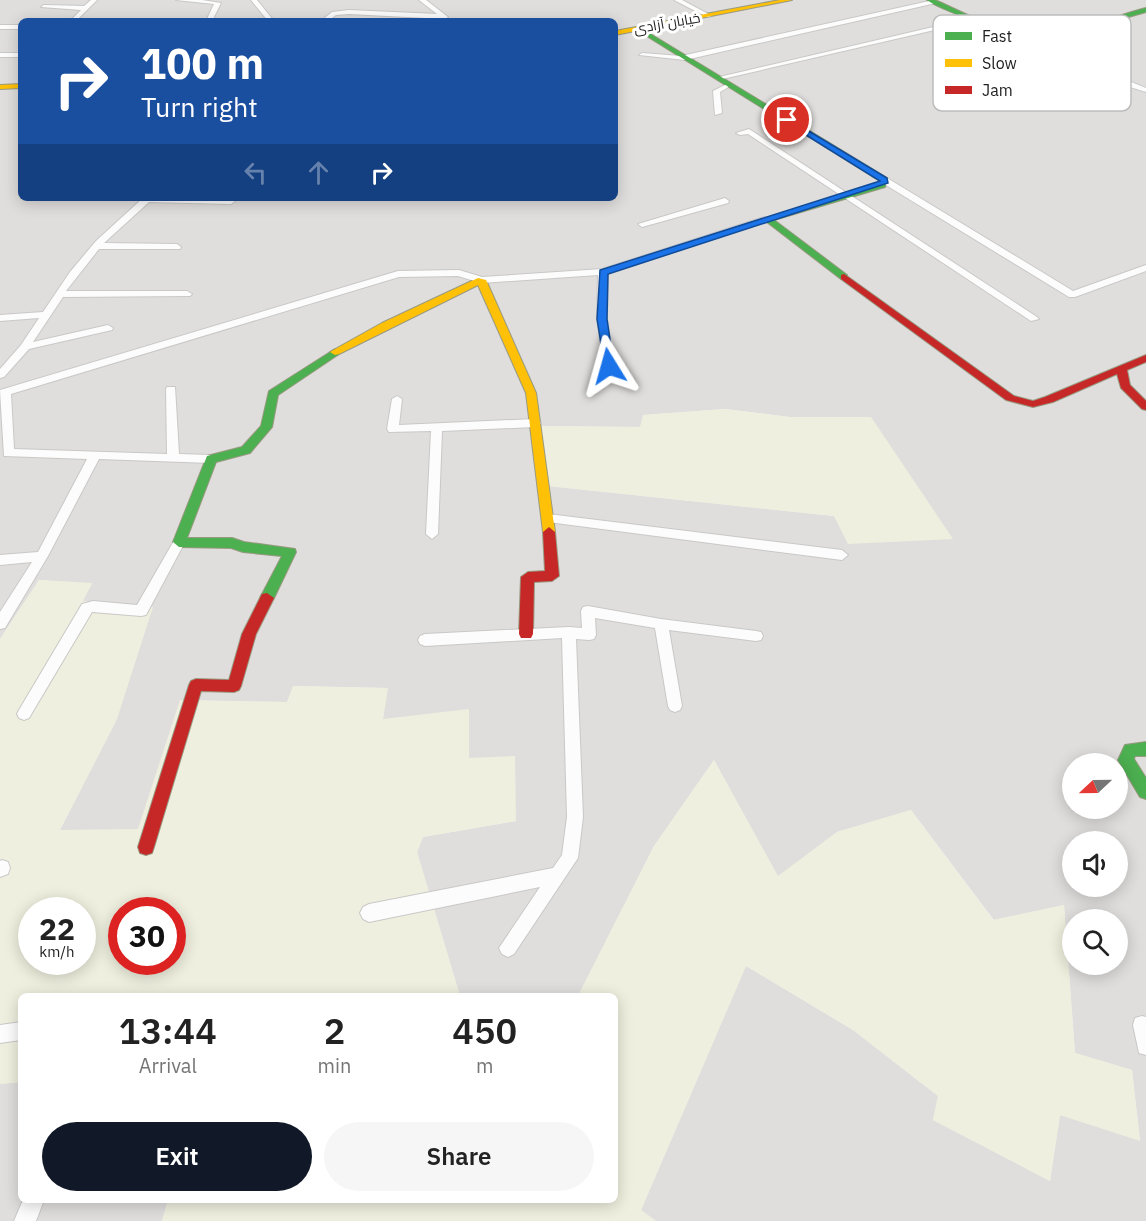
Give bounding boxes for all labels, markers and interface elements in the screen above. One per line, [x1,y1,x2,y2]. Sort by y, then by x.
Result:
street label: خیابان آزادی [632,8,702,38]
legend [933,15,1131,111]
text: Fast [982,26,1012,46]
text: 100 m [141,36,264,91]
icon: right [42,42,120,120]
text: Slow [982,53,1017,73]
text: Jam [982,80,1013,100]
text: Turn right [141,89,258,124]
pin [761,94,812,145]
icon: arrive [770,103,803,136]
icon: left [239,156,272,189]
icon: ahead [302,156,335,189]
icon: right [365,156,398,189]
position arrow [577,334,641,398]
north arrow [1062,753,1128,819]
map controls [1062,753,1128,975]
button: sound [1062,831,1128,897]
speed limit sign: 30 [108,897,186,975]
text: 22 [39,909,75,948]
button: search [1062,909,1128,975]
text: km/h [39,942,75,961]
text: 13:44 [119,1007,217,1054]
text: 2 [324,1007,345,1054]
text: 450 [452,1007,517,1054]
text: Arrival [139,1052,197,1079]
text: min [318,1052,351,1079]
text: m [476,1052,493,1079]
button: Exit [42,1122,312,1191]
button: Share [324,1122,594,1191]

